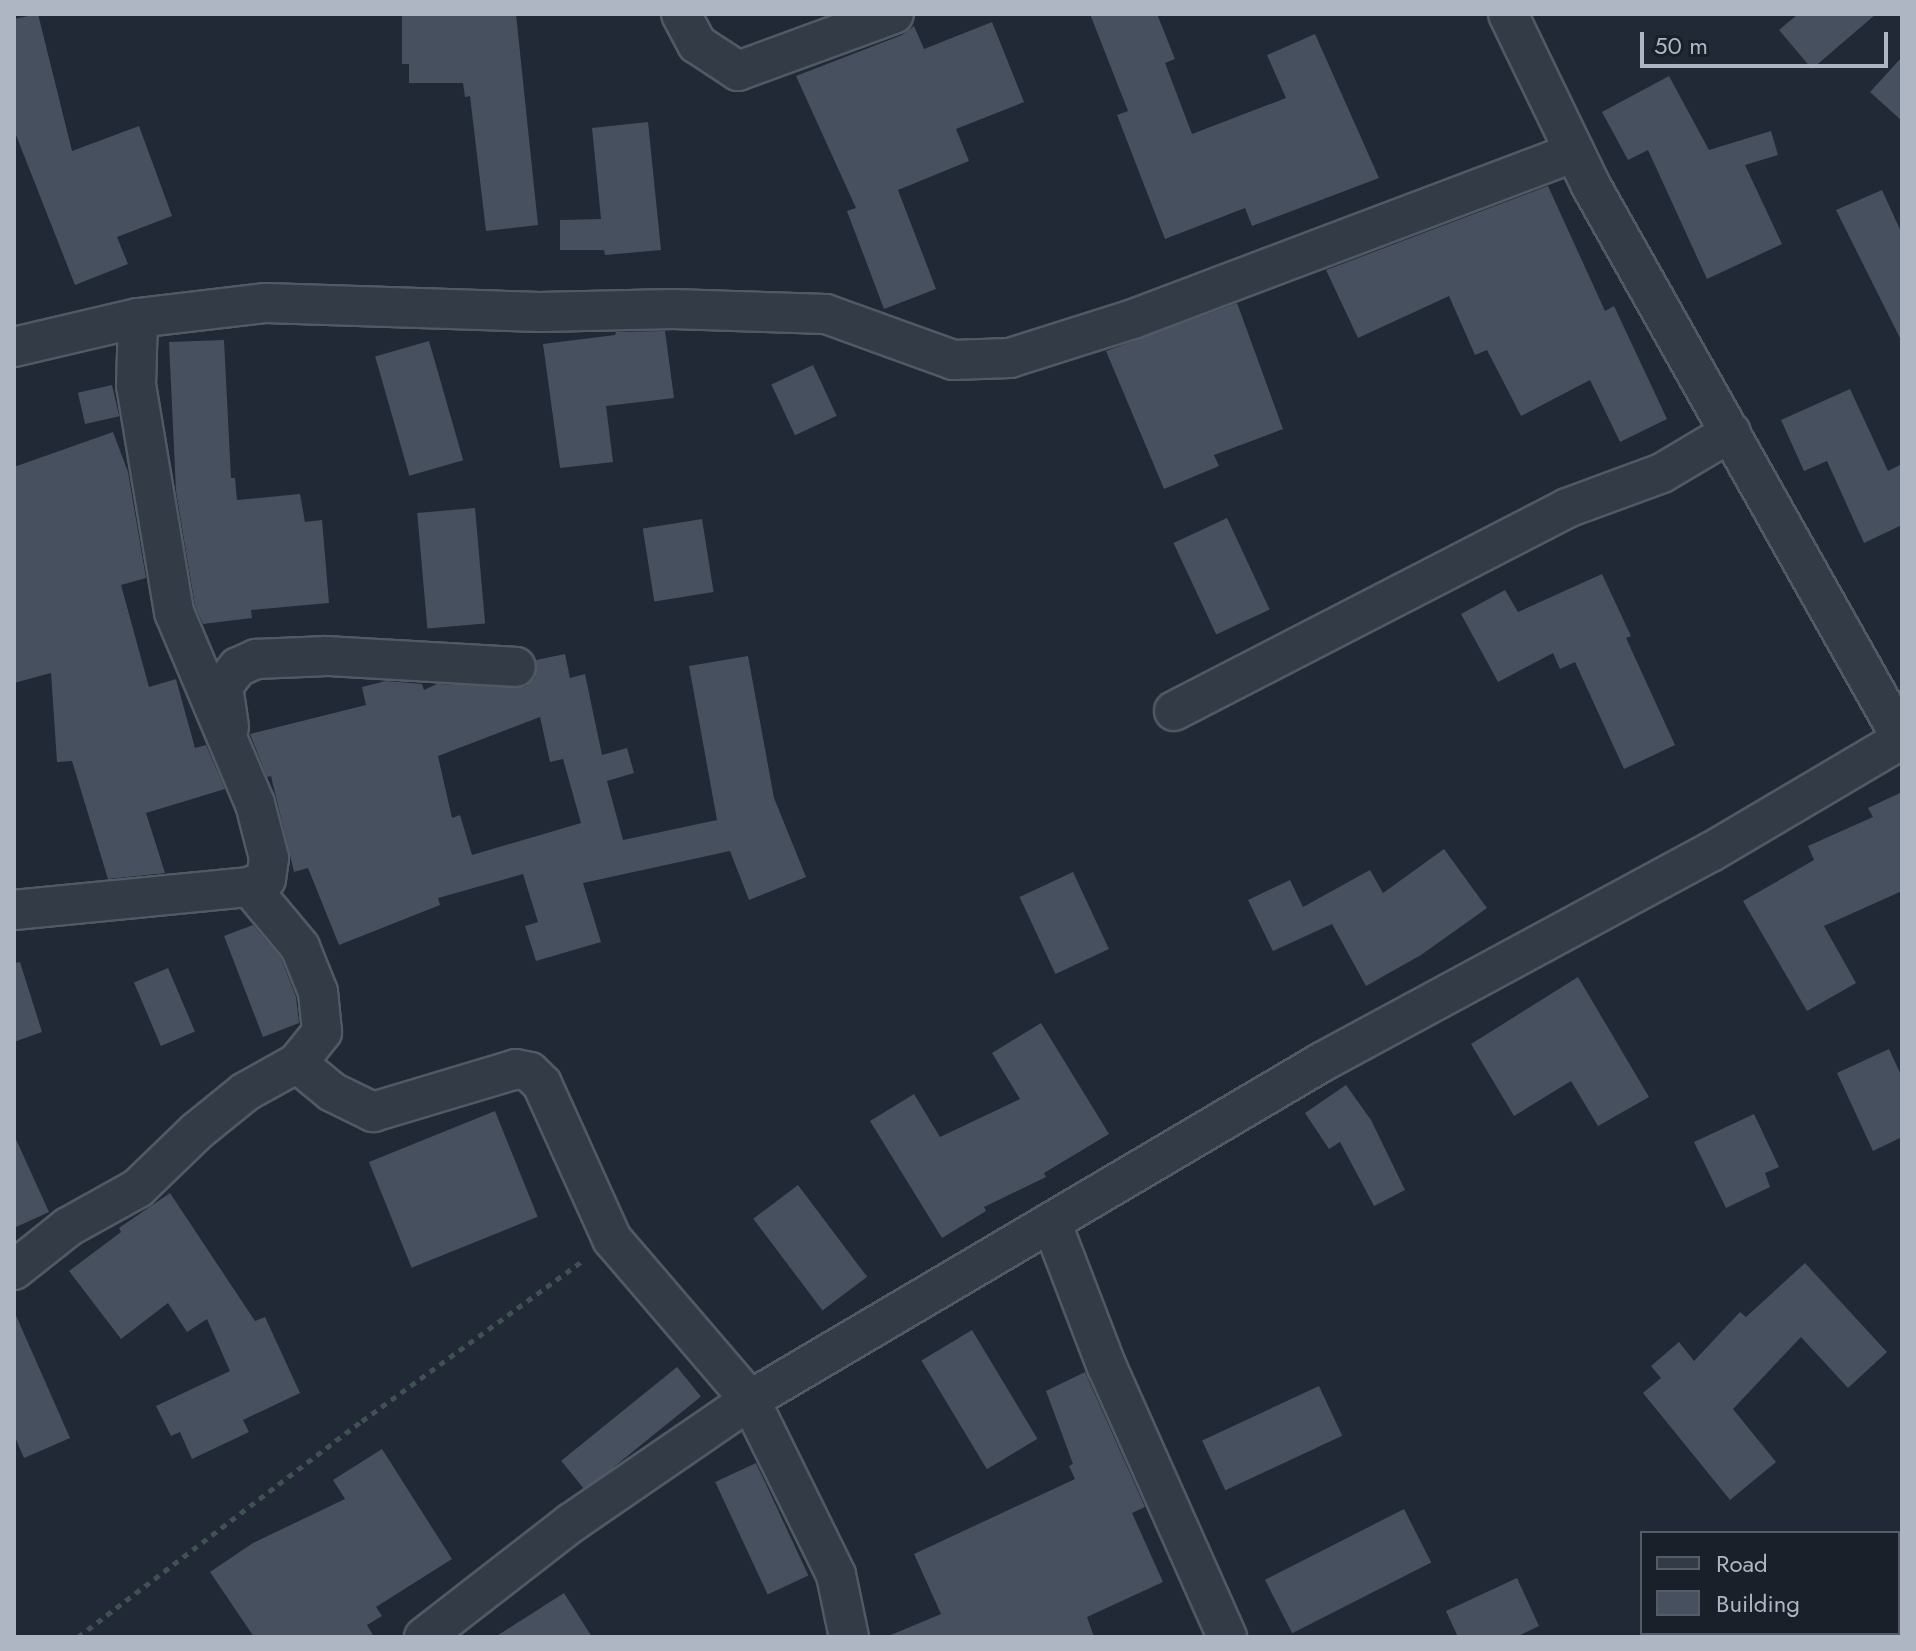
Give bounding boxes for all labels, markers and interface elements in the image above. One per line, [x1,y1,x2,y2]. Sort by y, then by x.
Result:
scale bar [1644,16,1892,66]
text: 50 m [1654,28,1708,63]
legend [1640,1531,1900,1635]
text: Road [1716,1546,1768,1581]
text: Building [1716,1586,1800,1621]

